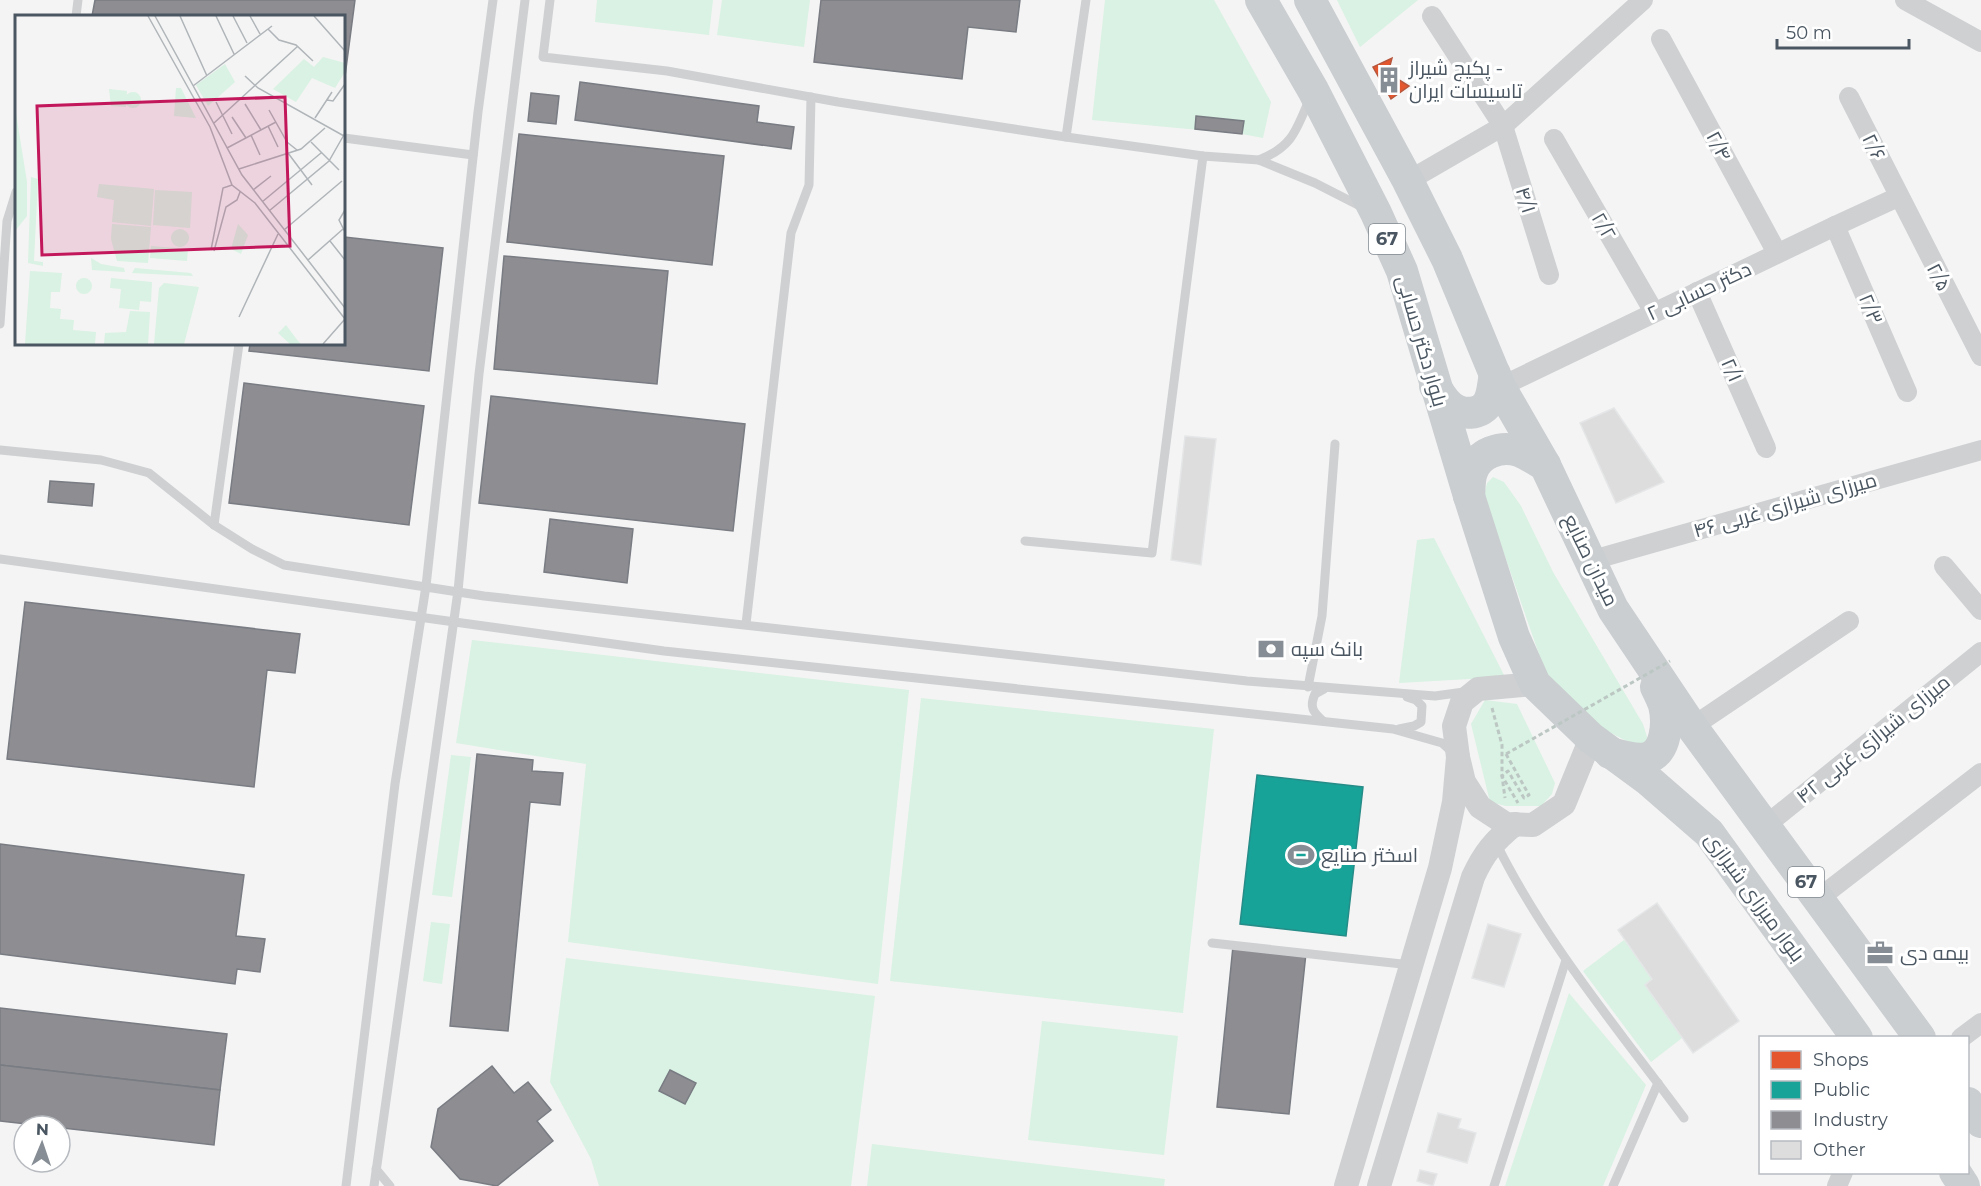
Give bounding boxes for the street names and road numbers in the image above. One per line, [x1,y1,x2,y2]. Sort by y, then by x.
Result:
street label: ۲/۴ [1701,127,1737,165]
street label: ۲/۶ [1857,130,1891,164]
street label: ۴/۱ [1511,184,1541,216]
street label: ۲/۲ [1587,208,1621,244]
road number: 67 [1369,224,1405,254]
street label: دکتر حسابی ۲ [1643,256,1755,327]
street label: ۲/۵ [1922,259,1956,295]
street label: بلوار دکتر حسابی [1391,273,1452,410]
street label: ۲/۳ [1854,290,1888,328]
street label: ۲/۱ [1716,354,1748,386]
street label: میرزای شیرازی غربی ۴۶ [1691,467,1880,544]
street label: میدان صنایع [1557,510,1624,611]
street label: میرزای شیرازی غربی ۴۲ [1791,670,1955,809]
street label: بلوار میرزای شیرازی [1699,827,1810,967]
road number: 67 [1788,867,1824,897]

